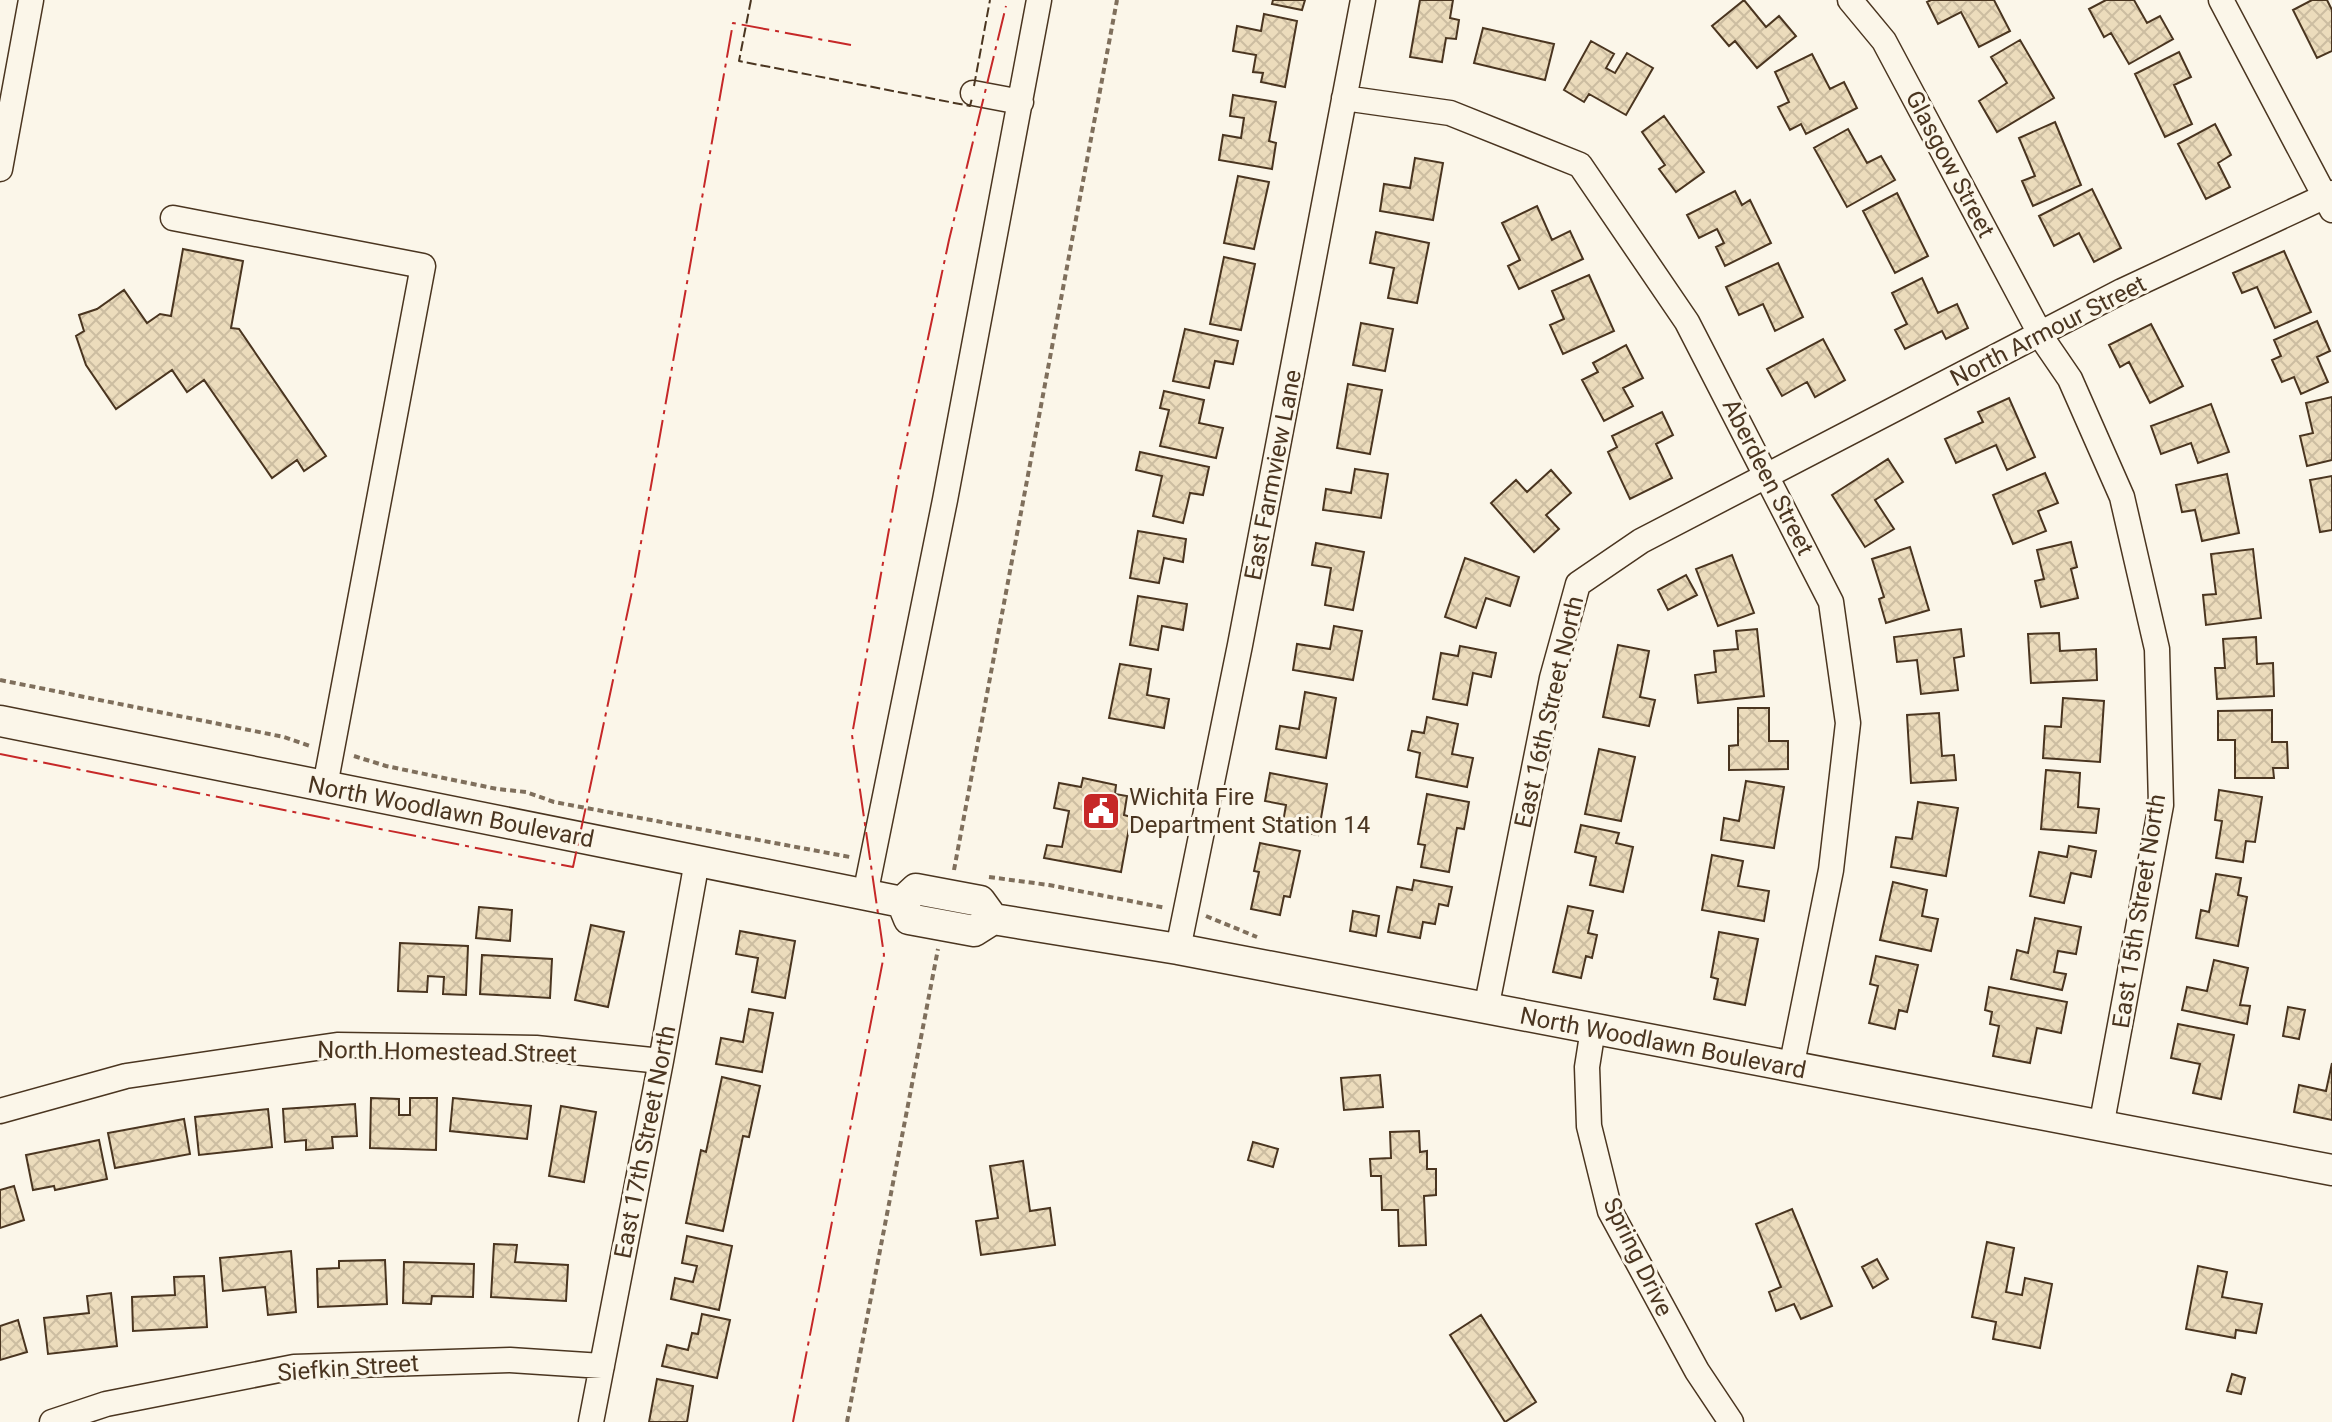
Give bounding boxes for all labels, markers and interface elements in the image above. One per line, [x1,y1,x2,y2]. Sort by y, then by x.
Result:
street label: Glasgow Street [1900,86,2000,242]
street label: North Armour Street [1946,269,2151,392]
street label: East Farmview Lane [1239,367,1307,583]
street label: Aberdeen Street [1717,394,1819,560]
street label: East 16th Street North [1509,594,1589,830]
street label: North Woodlawn Boulevard [306,771,596,853]
place label: Wichita Fire Department Station 14 [1129,783,1370,839]
public building icon: Wichita Fire Department Station 14 [1080,790,1122,832]
street label: East 15th Street North [2107,792,2171,1030]
street label: North Woodlawn Boulevard [1518,1002,1808,1084]
street label: East 17th Street North [609,1023,681,1261]
street label: North Homestead Street [317,1036,577,1068]
street label: Spring Drive [1597,1193,1679,1321]
street label: Siefkin Street [276,1349,420,1387]

